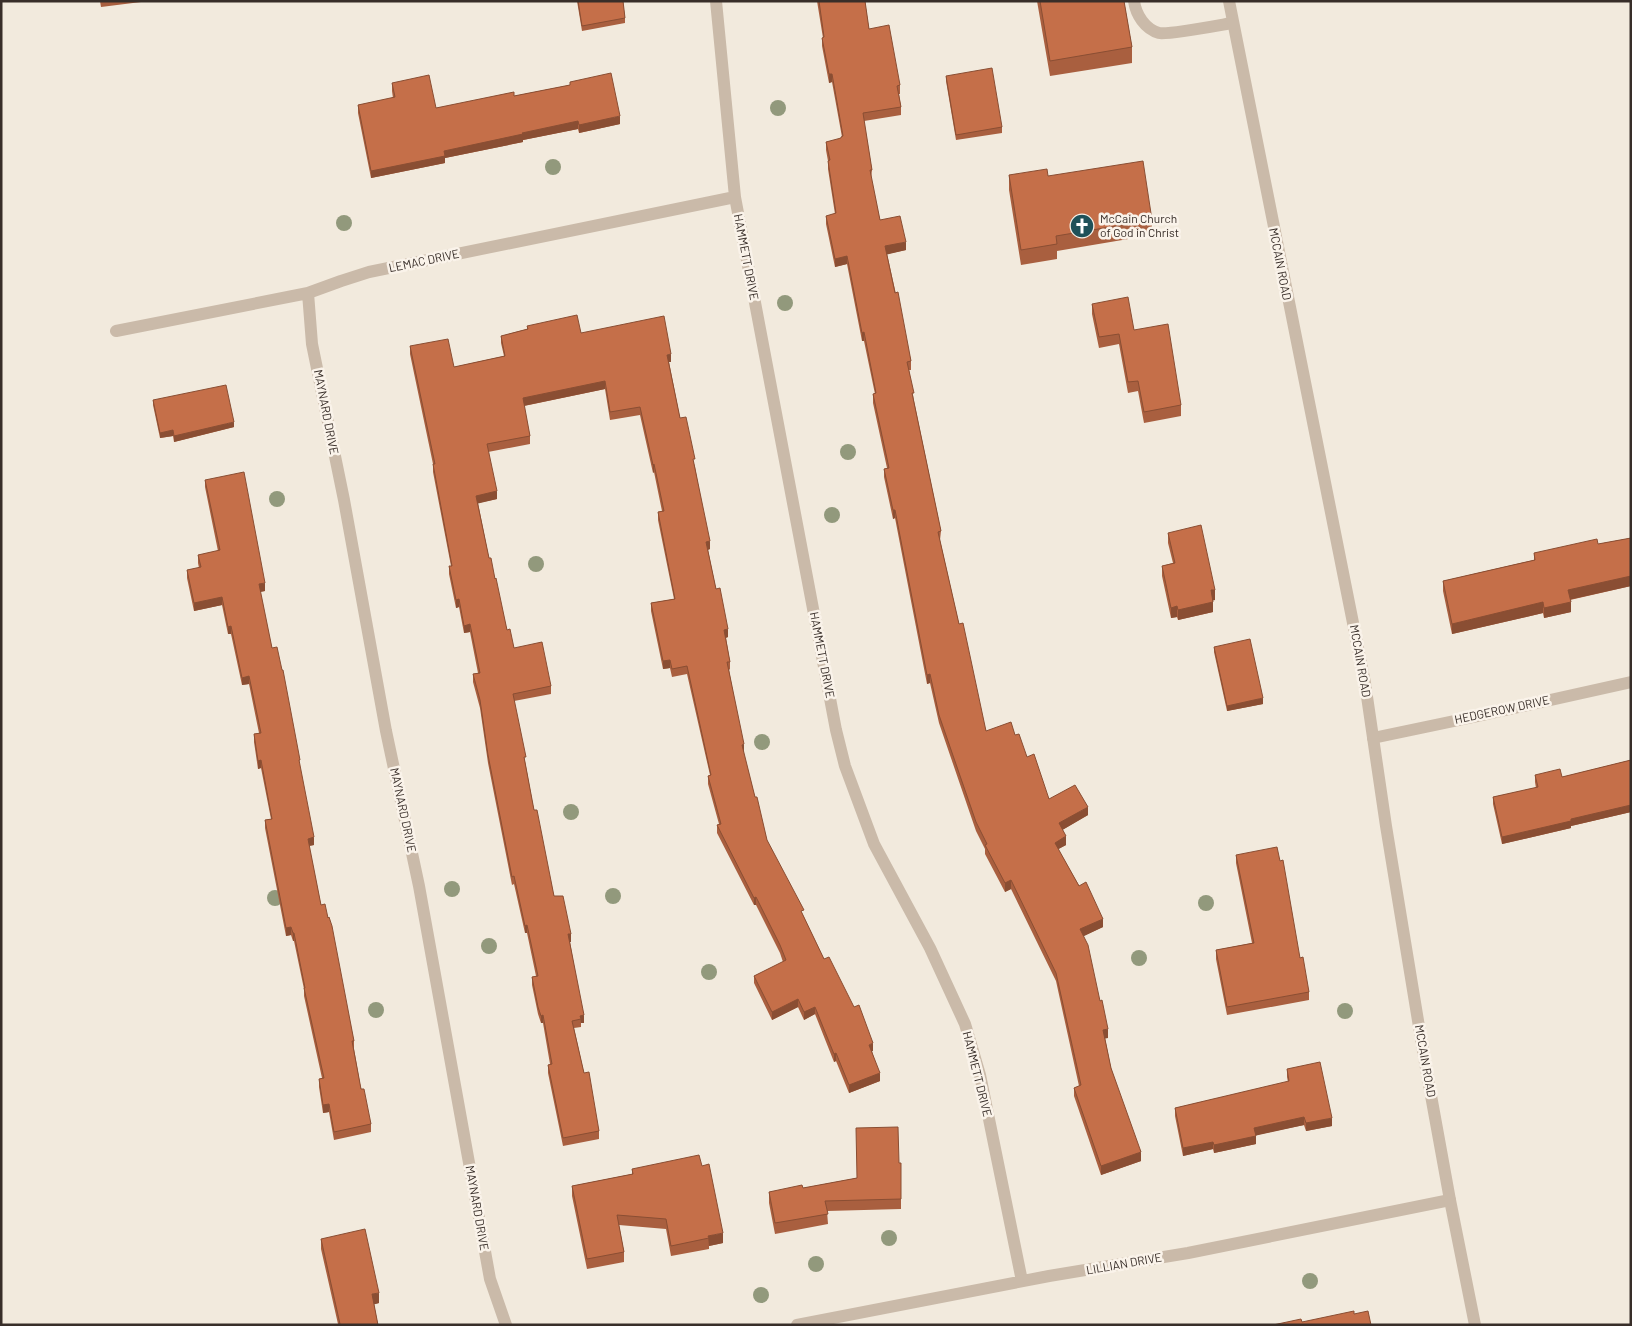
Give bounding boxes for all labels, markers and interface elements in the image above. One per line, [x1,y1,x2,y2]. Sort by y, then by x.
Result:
place label: McCain Church of God in Christ [1100,211,1179,239]
street label: HAMMETT DRIVE [732,212,762,301]
church icon: McCain Church of God in Christ [1069,213,1095,239]
street label: MCCAIN ROAD [1267,226,1295,301]
street label: LEMAC DRIVE [387,246,460,274]
street label: MAYNARD DRIVE [312,368,342,455]
street label: HAMMETT DRIVE [808,610,838,699]
street label: MCCAIN ROAD [1348,623,1374,698]
street label: HEDGEROW DRIVE [1453,692,1551,726]
street label: MAYNARD DRIVE [388,766,420,853]
street label: MCCAIN ROAD [1413,1023,1439,1098]
street label: HAMMETT DRIVE [961,1030,995,1118]
street label: MAYNARD DRIVE [464,1164,492,1252]
street label: LILLIAN DRIVE [1085,1249,1163,1277]

